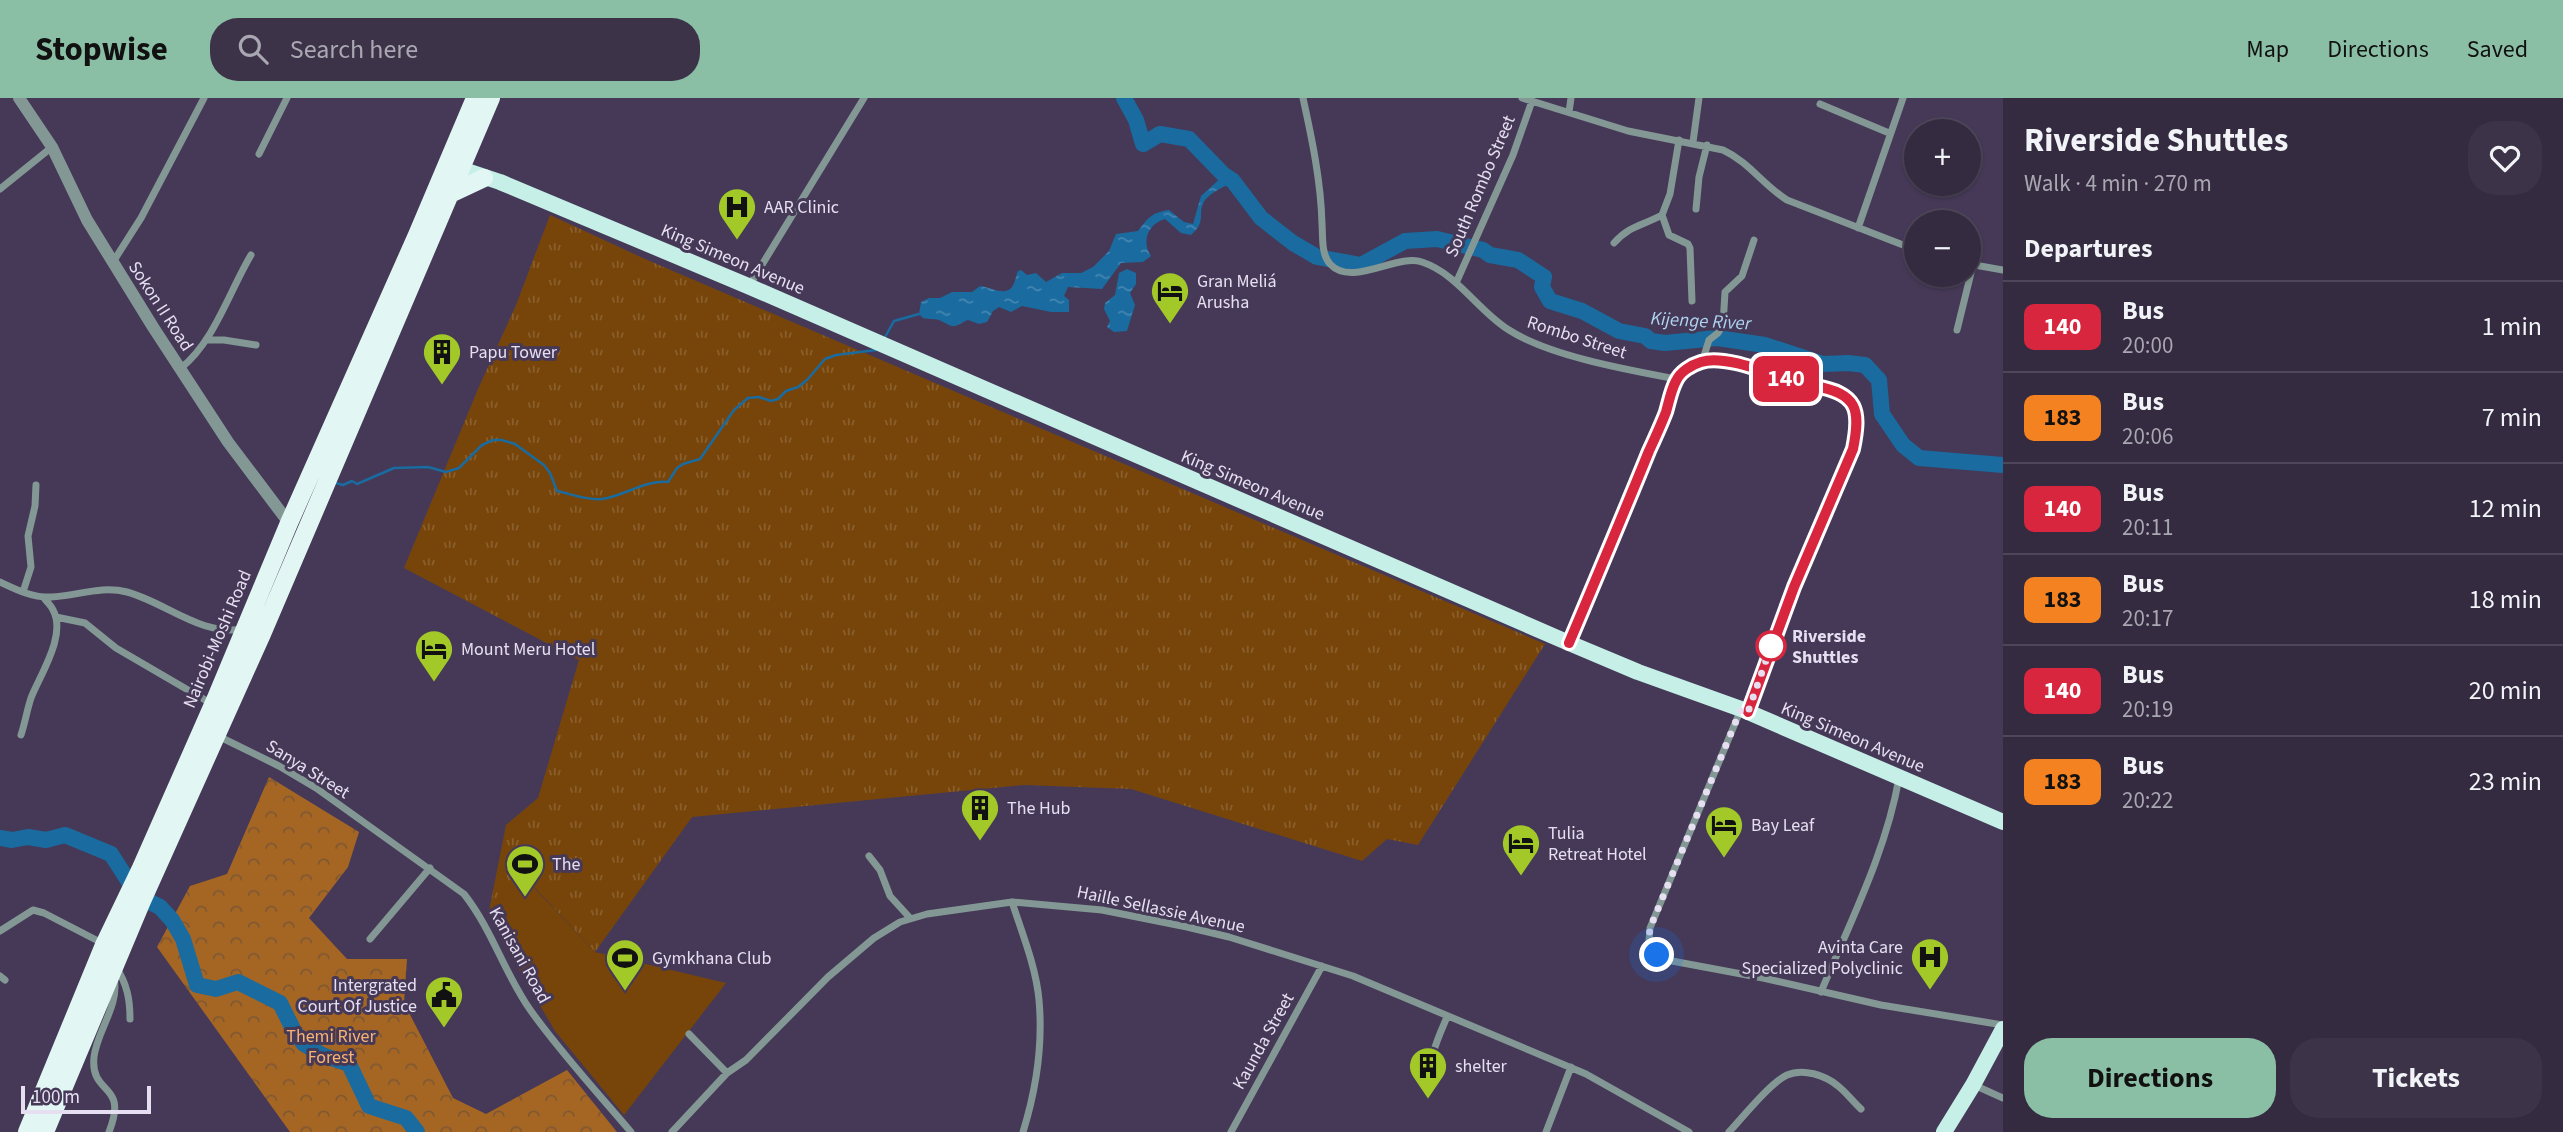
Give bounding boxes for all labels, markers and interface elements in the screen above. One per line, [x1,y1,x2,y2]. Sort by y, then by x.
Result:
search box [210,18,700,81]
text: Stopwise [35,26,168,73]
icon: search [234,30,272,68]
text: Search here [290,31,418,68]
text: Map [2246,32,2289,67]
text: Directions [2327,32,2429,67]
text: Saved [2467,32,2528,67]
street label: South Rombo Street [1439,111,1522,261]
text: Riverside Shuttles [2024,117,2288,164]
map controls [1904,119,1981,287]
button: + [1904,119,1981,196]
button: heart [2468,121,2542,195]
text: Walk · 4 min · 270 m [2024,167,2212,200]
hospital icon: AAR Clinic [716,186,758,241]
place label: AAR Clinic [764,195,839,220]
button: − [1904,210,1981,287]
street label: King Simeon Avenue [657,218,809,301]
text: Departures [2024,230,2152,267]
street label: Sokon II Road [122,256,199,356]
place label: Gran Meliá Arusha [1197,269,1277,315]
hotel icon: Gran Meliá Arusha [1149,270,1191,325]
text: Bus [2122,292,2164,329]
water label: Kijenge River [1650,305,1753,338]
text: 1 min [2482,308,2542,345]
text: 140 [2043,309,2082,344]
street label: Rombo Street [1524,310,1630,365]
text: 20:00 [2122,329,2173,362]
building icon: Papu Tower [421,331,463,386]
place label: Papu Tower [469,340,558,365]
line badge: 140 [1746,356,1826,402]
text: 140 [1767,361,1805,396]
text: Bus [2122,383,2164,420]
text: 7 min [2482,399,2542,436]
text: 183 [2043,400,2082,435]
text: 20:06 [2122,420,2173,453]
street label: King Simeon Avenue [1177,444,1329,527]
text: Bus [2122,474,2164,511]
text: 12 min [2469,490,2542,527]
text: 140 [2043,491,2082,526]
text: 20:11 [2122,511,2173,544]
text: Bus [2122,565,2164,602]
street label: Nairobi-Moshi Road [177,566,258,712]
text: 18 min [2469,581,2542,618]
text: 183 [2043,582,2082,617]
text: 20:17 [2122,602,2173,635]
place label: Riverside Shuttles [1792,624,1866,670]
hotel icon: Mount Meru Hotel [413,628,455,683]
marker: Riverside Shuttles [1756,631,1786,661]
place label: Mount Meru Hotel [461,637,595,662]
text: Bus [2122,656,2164,693]
text: 20 min [2469,672,2542,709]
text: 140 [2043,673,2082,708]
text: 20:19 [2122,693,2173,726]
street label: King Simeon Avenue [1777,696,1929,779]
street label: Sanya Street [261,734,354,805]
text: Bus [2122,747,2164,784]
text: 23 min [2469,763,2542,800]
text: 183 [2043,764,2082,799]
text: 20:22 [2122,784,2173,817]
building icon: The Hub [959,787,1001,842]
place label: The Hub [1007,796,1070,821]
hotel icon: Bay Leaf [1703,804,1745,859]
place label: Bay Leaf [1751,813,1815,838]
place label: Tulia Retreat Hotel [1548,821,1647,867]
hotel icon: Tulia Retreat Hotel [1500,822,1542,877]
sports icon: The [504,843,546,898]
place label: The [552,852,580,877]
street label: Haille Sellassie Avenue [1075,879,1247,940]
street label: Kanisani Road [483,902,556,1008]
place label: Avinta Care Specialized Polyclinic [1742,935,1903,981]
hospital icon: Avinta Care Specialized Polyclinic [1909,936,1951,991]
sports icon: Gymkhana Club [604,937,646,992]
your location [1639,937,1674,972]
place label: Gymkhana Club [652,946,771,971]
place label: Intergrated Court Of Justice [298,973,417,1019]
public building icon: Intergrated Court Of Justice [423,974,465,1029]
street label: Kaunda Street [1227,988,1300,1094]
park label: Themi River Forest [286,1024,376,1070]
button: Directions [2024,1038,2276,1118]
button: Tickets [2290,1038,2542,1118]
building icon: shelter [1407,1045,1449,1100]
place label: shelter [1455,1054,1508,1079]
scale bar [21,1083,150,1115]
text: 100 m [32,1084,80,1111]

